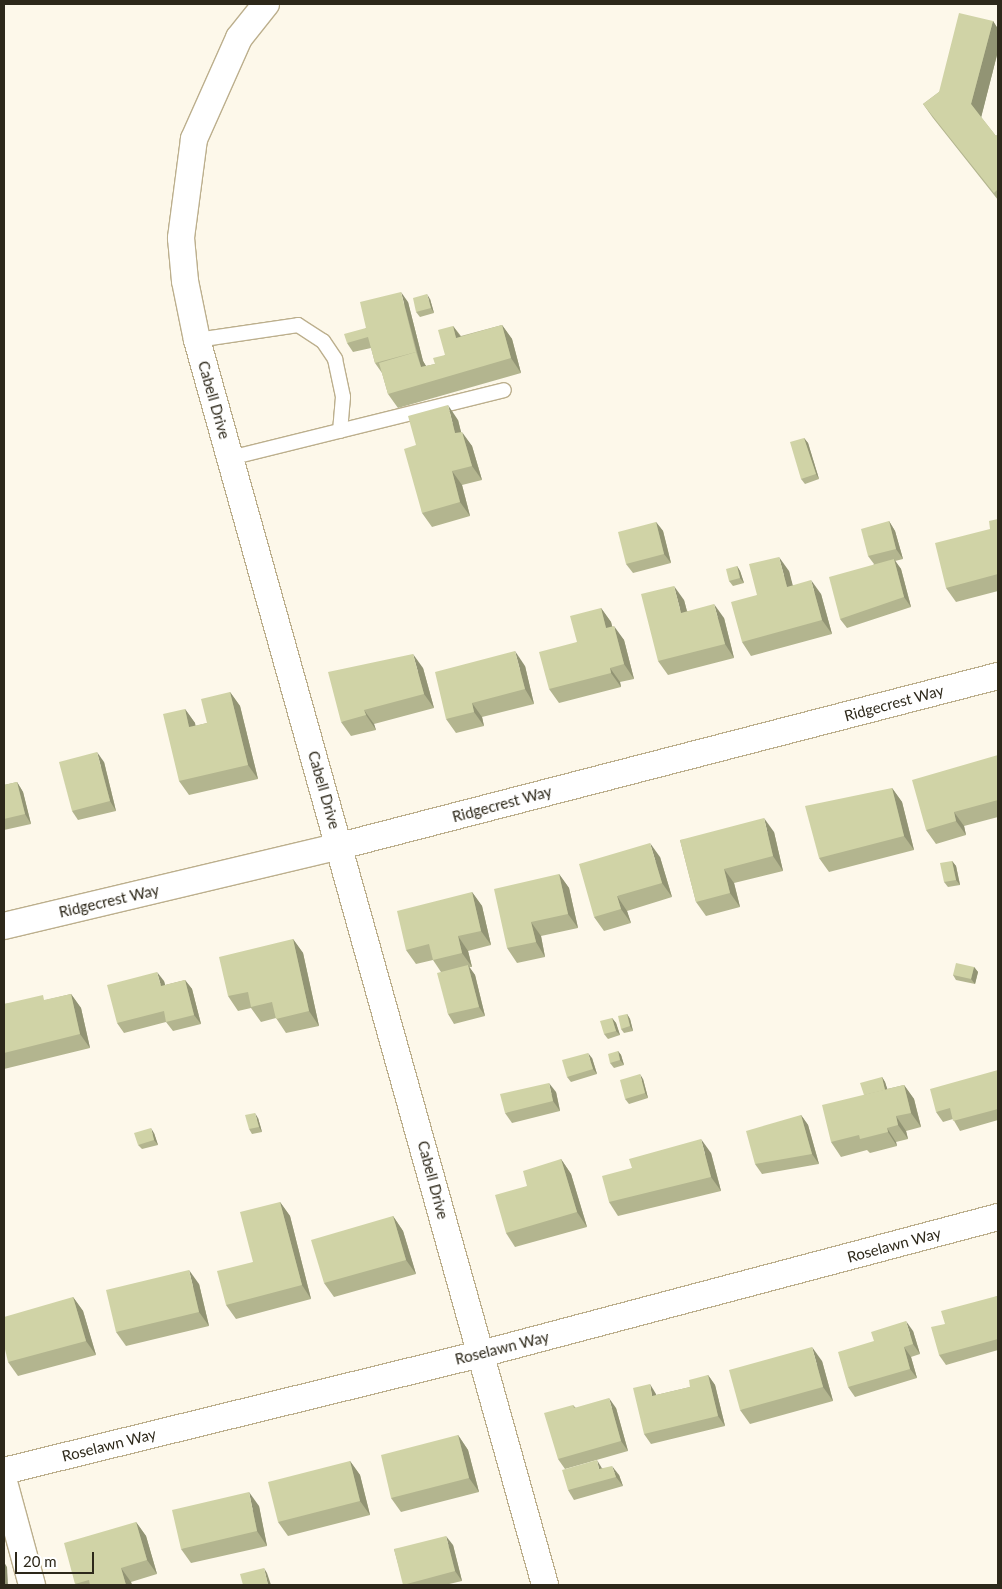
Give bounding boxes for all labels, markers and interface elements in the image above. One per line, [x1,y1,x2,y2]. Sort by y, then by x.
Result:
street label: Cabell Drive [194,359,234,441]
street label: Ridgecrest Way [842,681,946,725]
street label: Cabell Drive [304,749,344,831]
street label: Ridgecrest Way [450,782,554,826]
street label: Ridgecrest Way [57,881,161,921]
street label: Cabell Drive [414,1139,452,1221]
street label: Roselawn Way [845,1224,943,1266]
street label: Roselawn Way [453,1328,551,1368]
street label: Roselawn Way [60,1425,158,1465]
scale bar [18,1542,96,1574]
text: 20 m [23,1552,57,1570]

